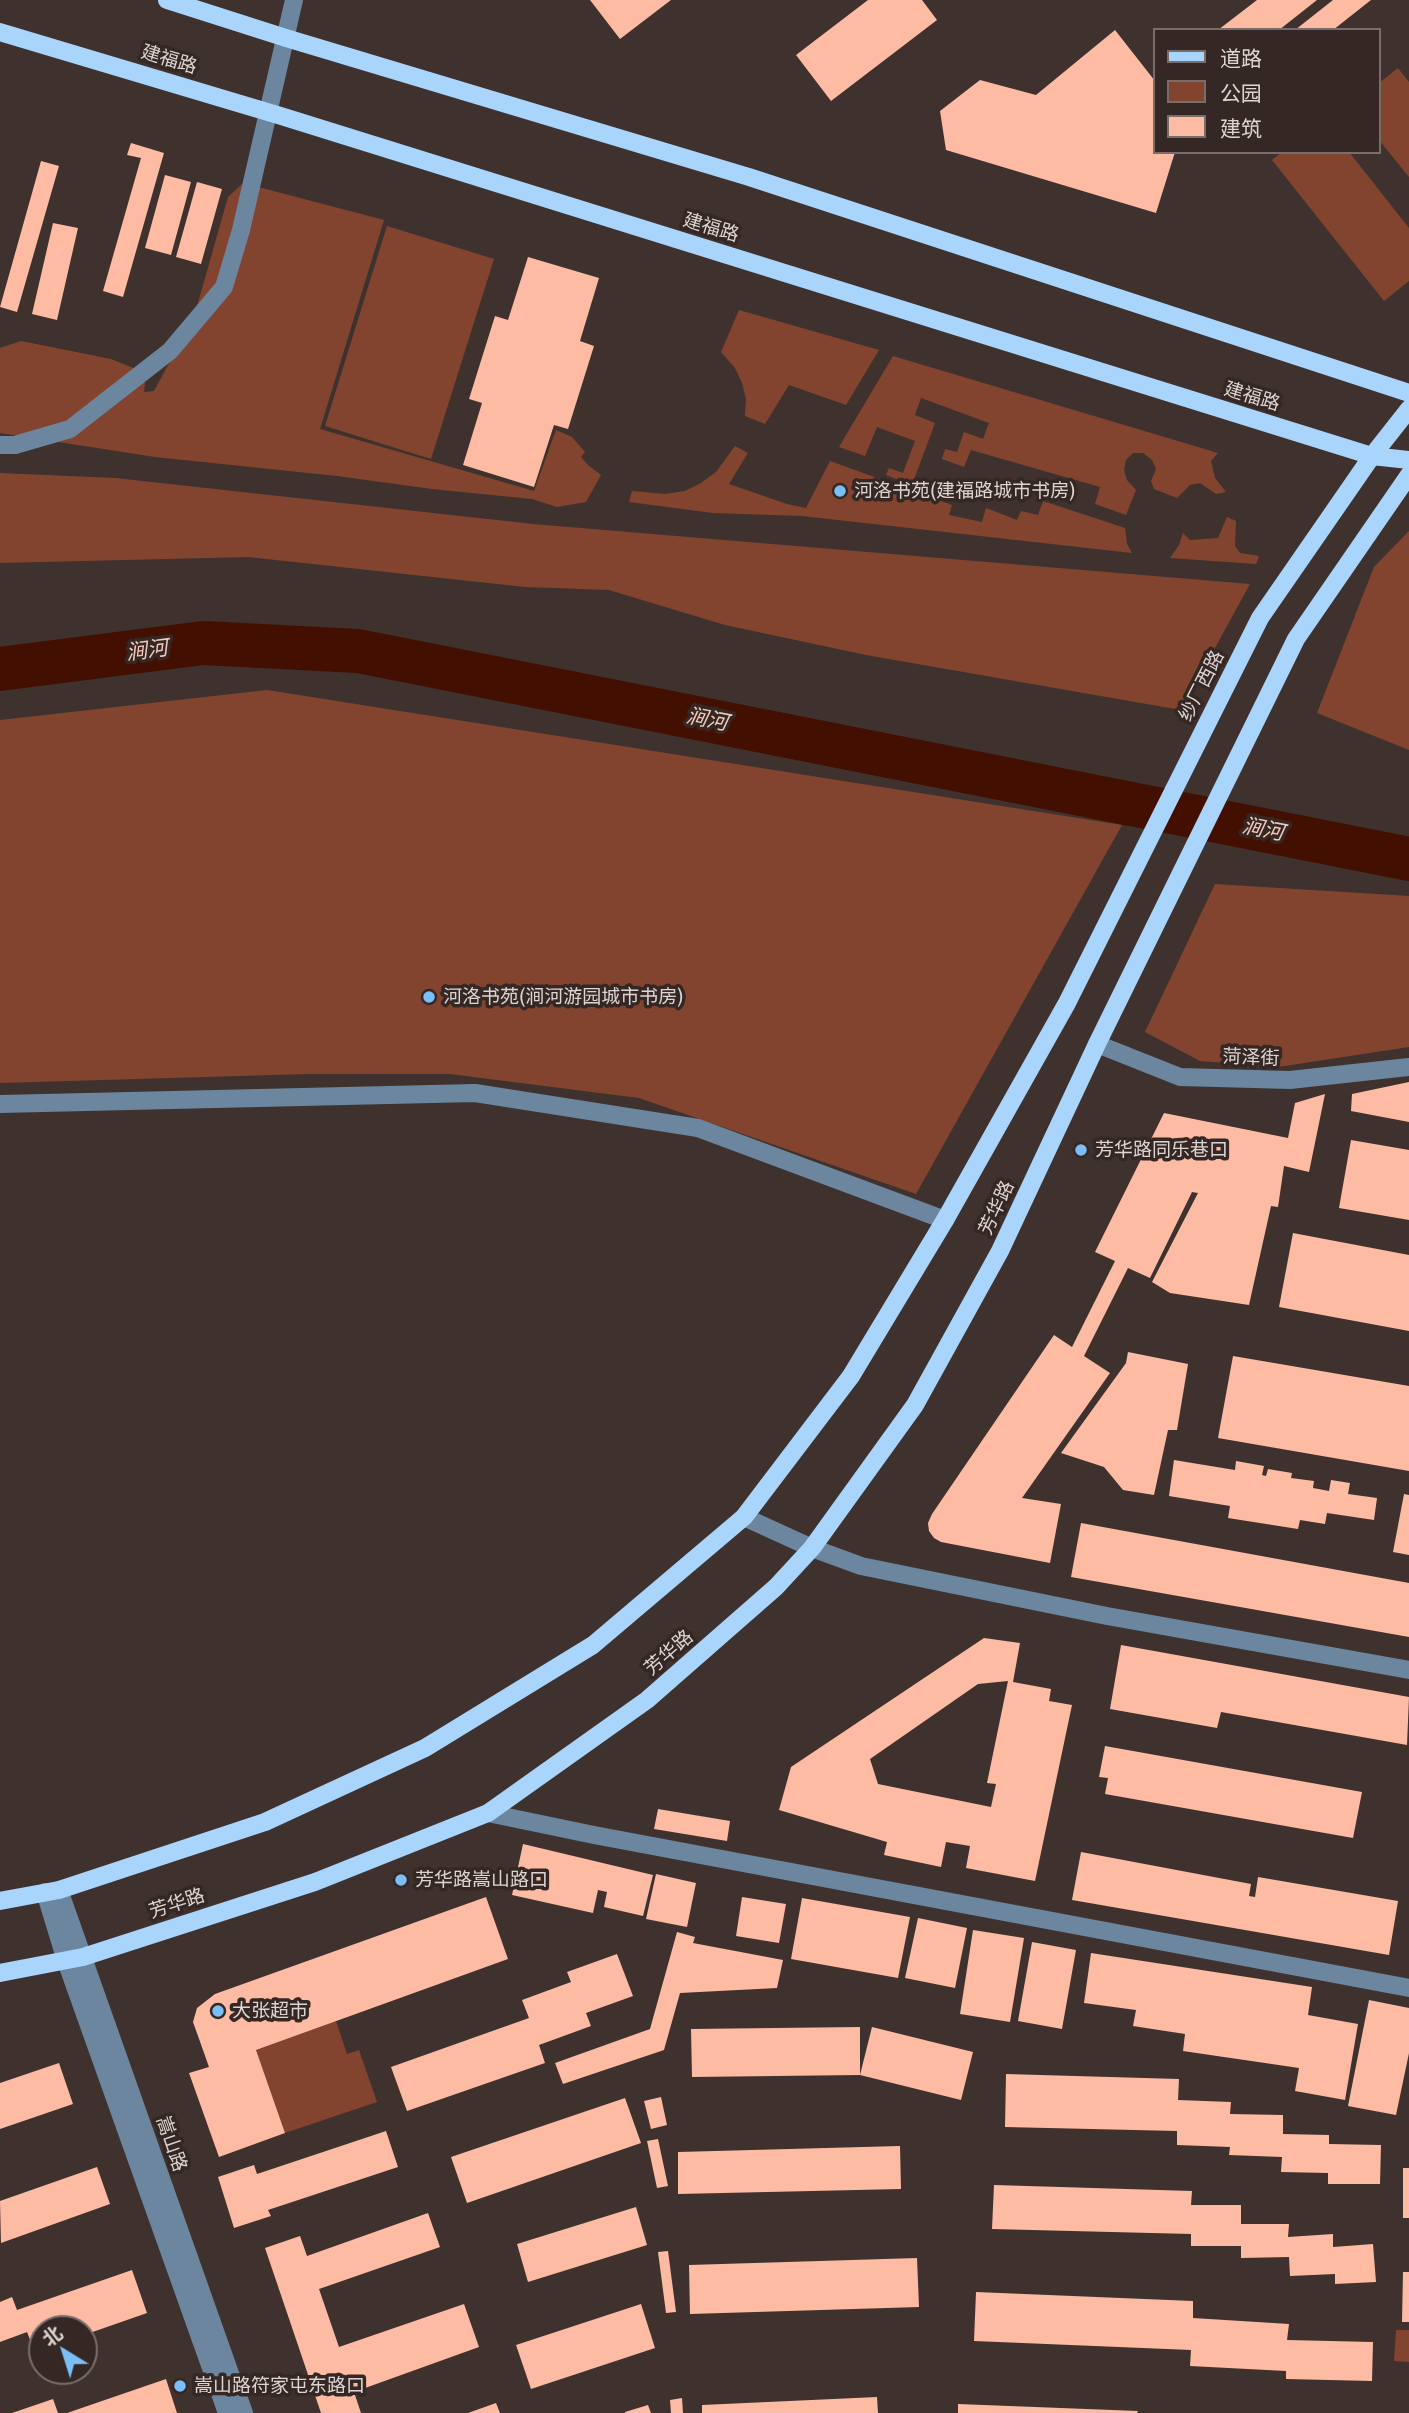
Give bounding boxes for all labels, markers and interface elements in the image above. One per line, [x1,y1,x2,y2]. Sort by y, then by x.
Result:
legend [1154,28,1381,154]
street label: 建福路 [138,41,200,79]
text: 道路 [1220,41,1262,72]
text: 公园 [1220,76,1262,107]
text: 建筑 [1220,111,1262,142]
street label: 建福路 [680,209,742,247]
street label: 建福路 [1221,378,1283,416]
place label: 河洛书苑(建福路城市书房) [854,480,1076,502]
marker: 河洛书苑(建福路城市书房) [832,483,848,499]
water label: 涧河 [125,636,169,666]
street label: 纱厂西路 [1175,647,1229,725]
water label: 涧河 [684,704,730,736]
water label: 涧河 [1240,814,1286,846]
place label: 河洛书苑(涧河游园城市书房) [443,986,684,1008]
marker: 河洛书苑(涧河游园城市书房) [421,989,437,1005]
street label: 菏泽街 [1222,1046,1280,1070]
place label: 芳华路同乐巷口 [1095,1139,1228,1161]
marker: 芳华路同乐巷口 [1073,1142,1089,1158]
street label: 芳华路 [975,1177,1019,1239]
street label: 芳华路 [640,1626,698,1680]
place label: 芳华路嵩山路口 [415,1869,548,1891]
marker: 芳华路嵩山路口 [393,1872,409,1888]
street label: 芳华路 [146,1884,208,1924]
place label: 大张超市 [232,2000,308,2022]
marker: 大张超市 [210,2003,226,2019]
street label: 嵩山路 [151,2113,191,2175]
north arrow [28,2315,98,2385]
text: 北 [35,2318,67,2352]
place label: 嵩山路符家屯东路口 [194,2375,365,2397]
marker: 嵩山路符家屯东路口 [172,2378,188,2394]

